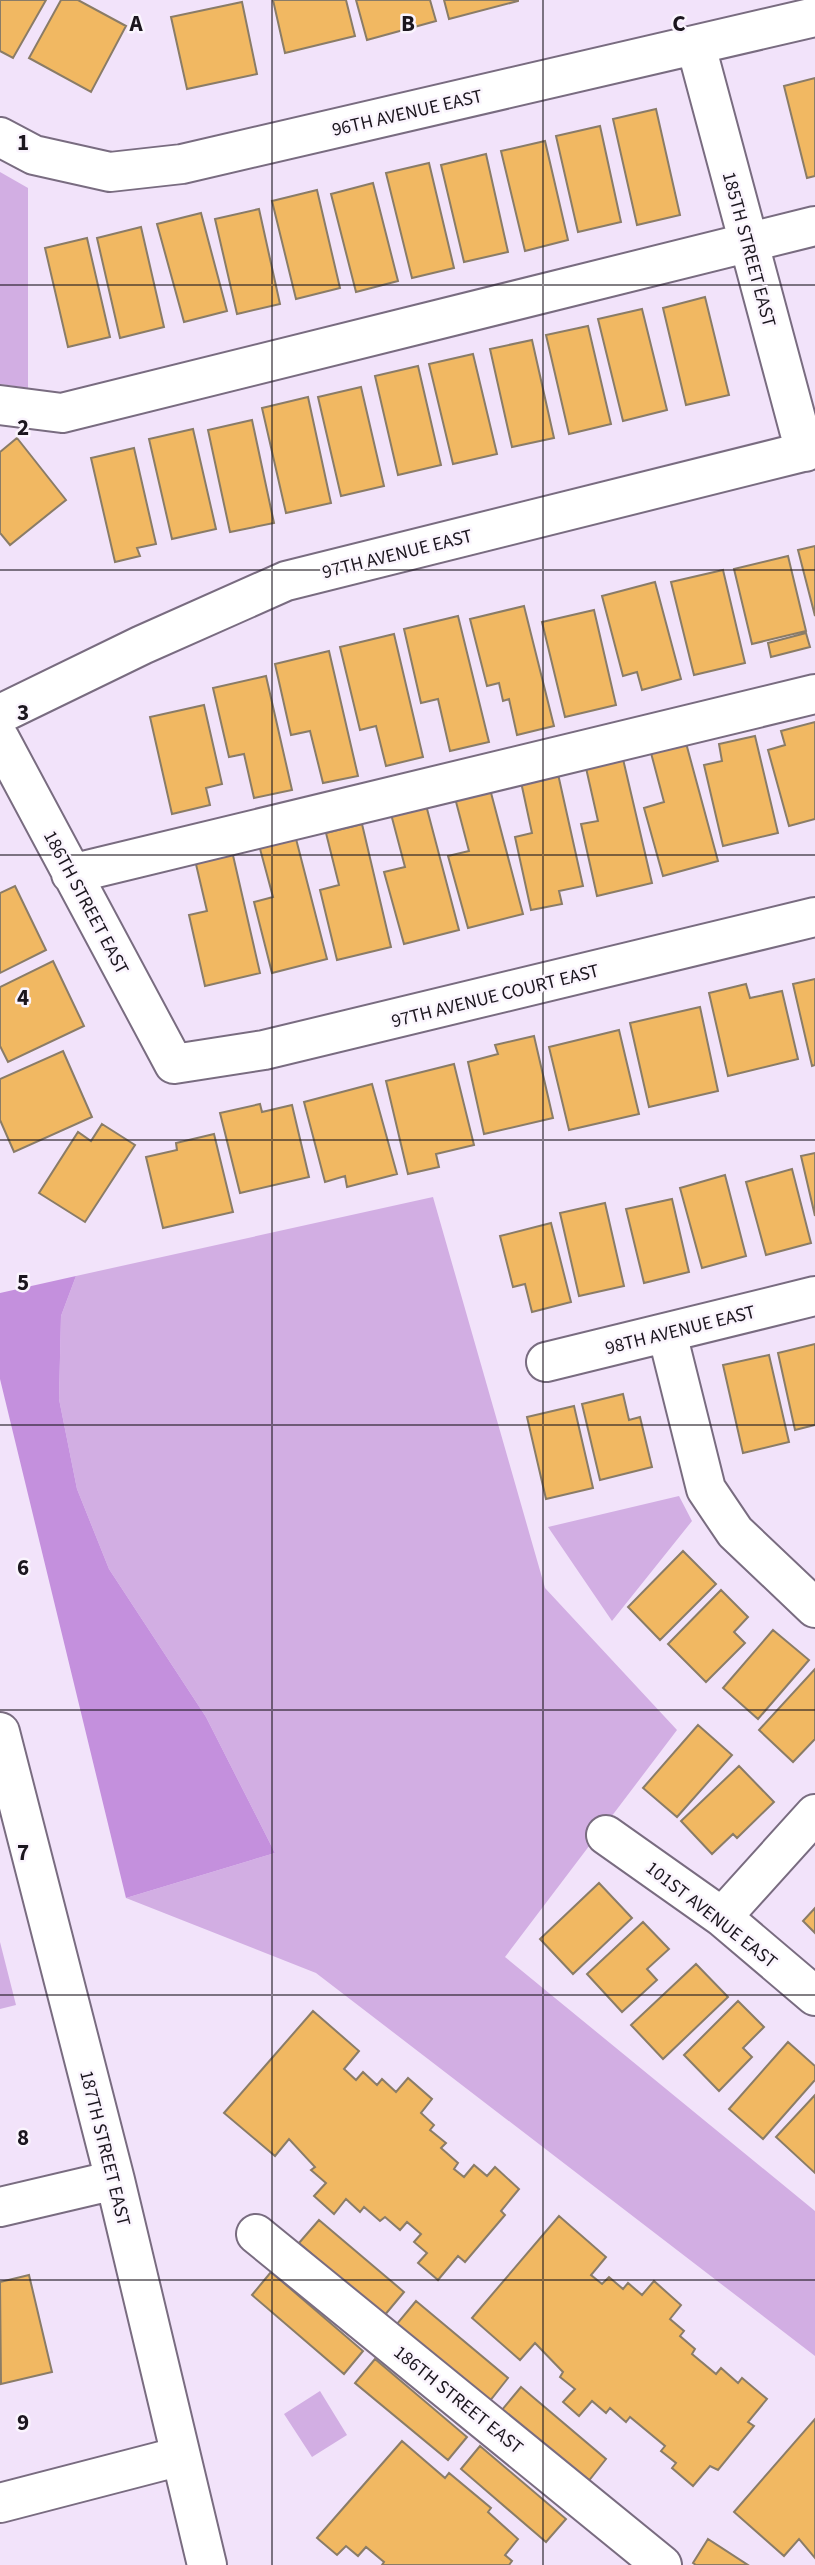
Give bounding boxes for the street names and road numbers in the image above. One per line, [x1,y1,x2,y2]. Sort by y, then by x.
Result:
street label: 96TH AVENUE EAST [329,83,485,144]
street label: 185TH STREET EAST [715,169,782,330]
street label: 97TH AVENUE EAST [319,523,475,586]
street label: 186TH STREET EAST [36,826,135,980]
street label: 97TH AVENUE COURT EAST [389,958,602,1035]
street label: 98TH AVENUE EAST [602,1299,758,1362]
street label: 101ST AVENUE EAST [639,1855,783,1975]
street label: 187TH STREET EAST [72,2068,137,2229]
street label: 186TH STREET EAST [387,2339,529,2461]

